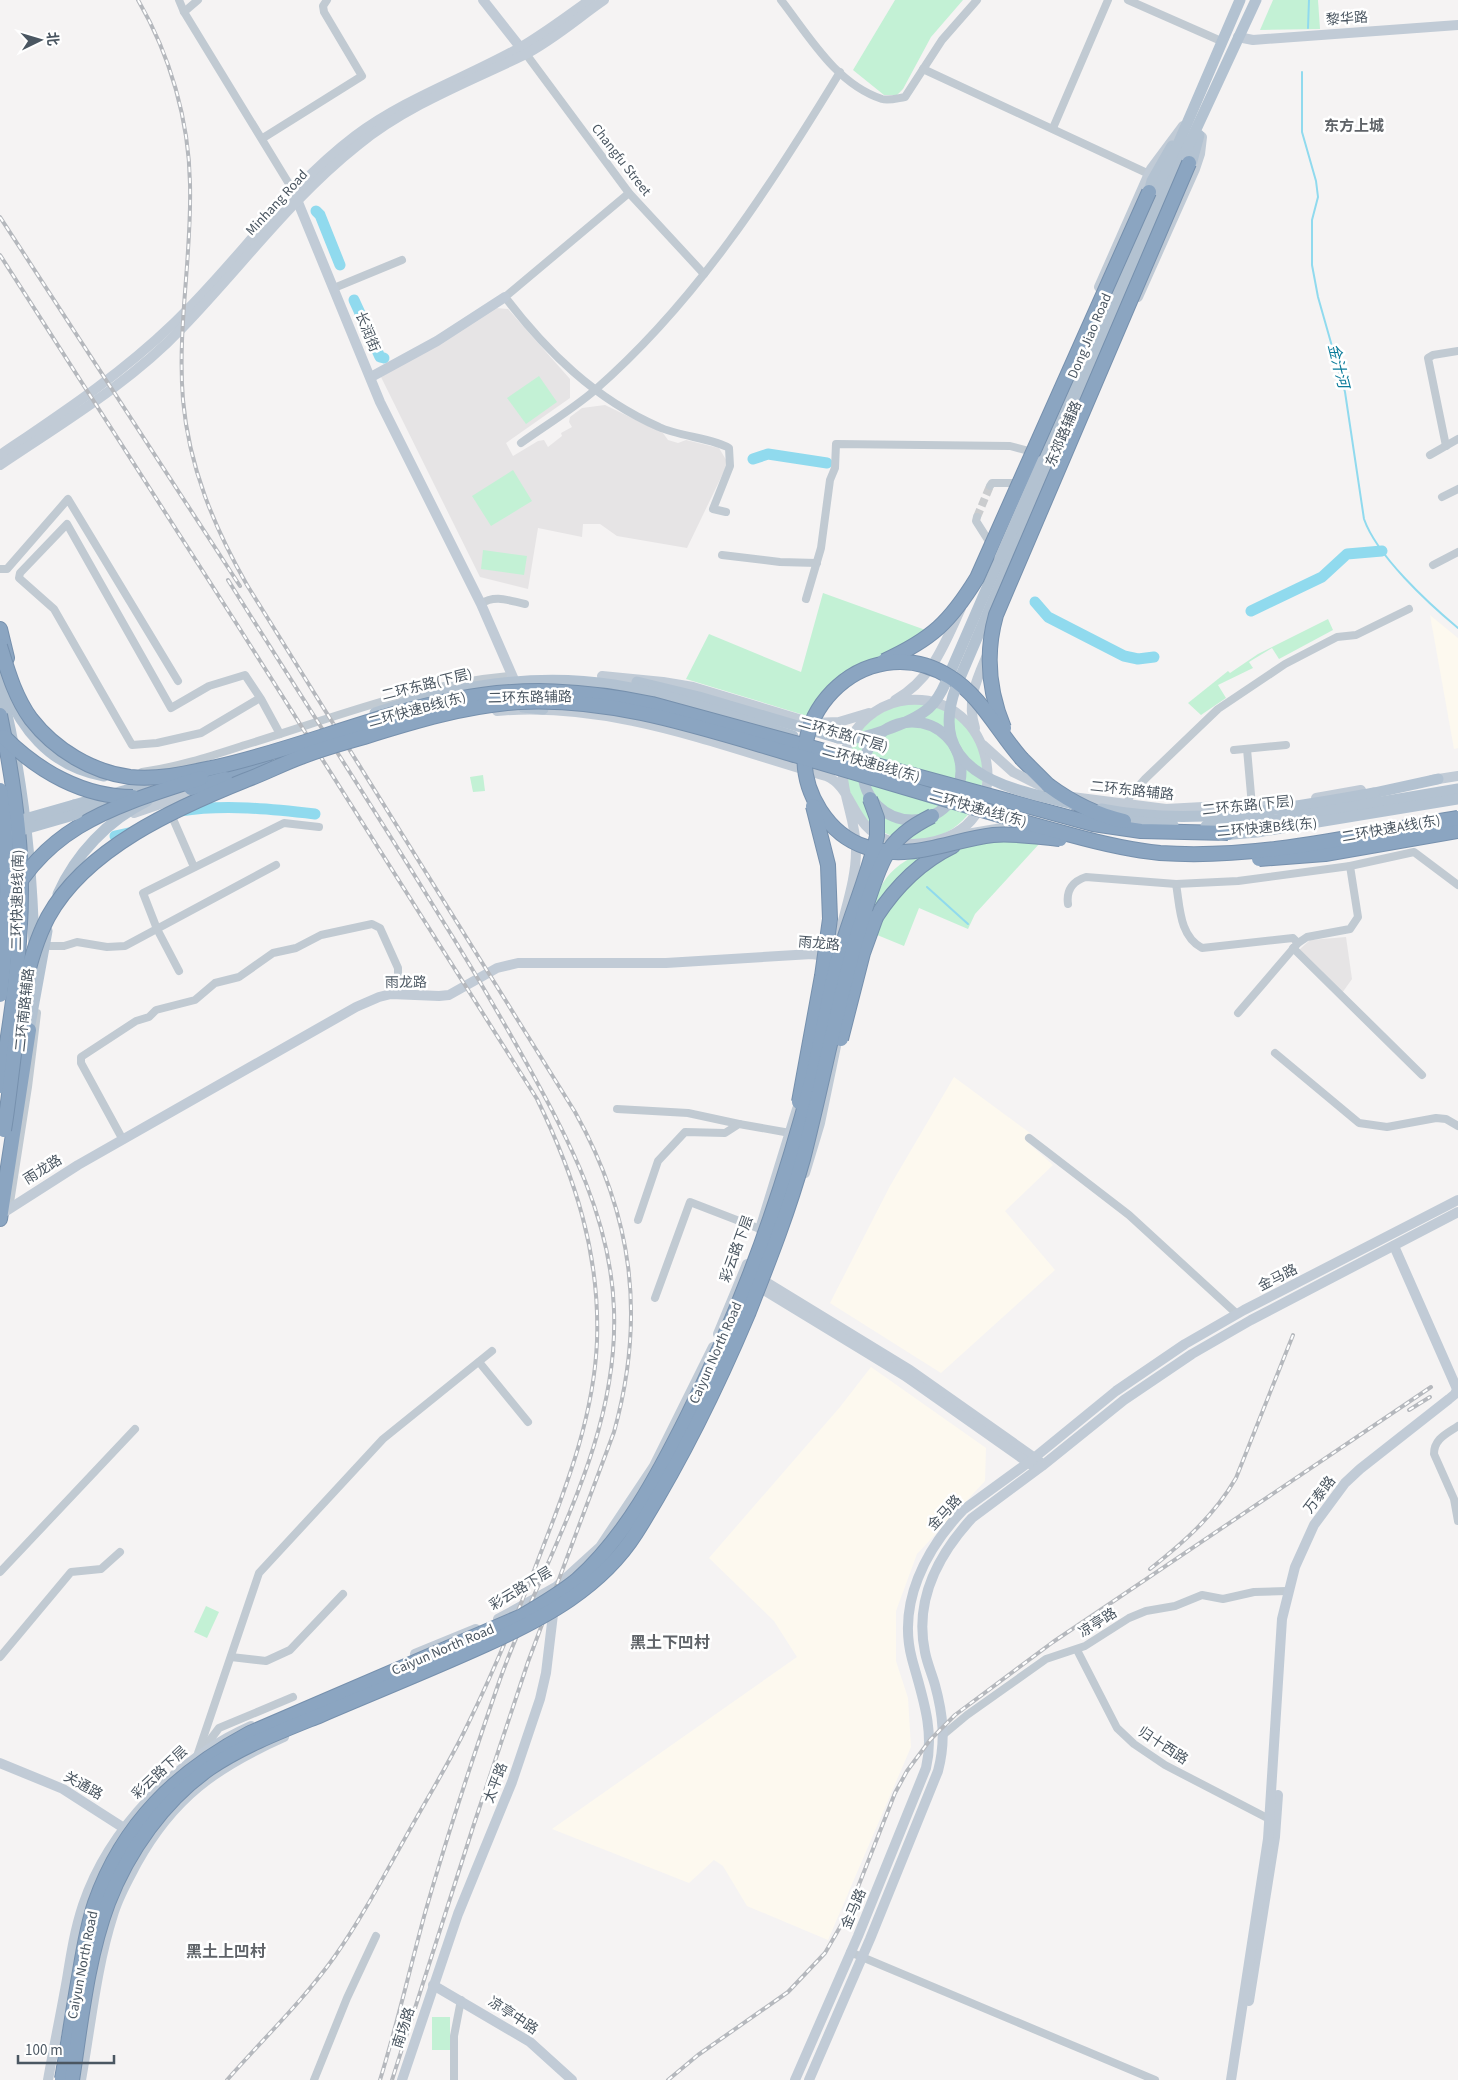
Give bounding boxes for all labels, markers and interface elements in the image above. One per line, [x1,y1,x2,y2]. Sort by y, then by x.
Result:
street label: 黎华路 [1325,8,1369,30]
north arrow [15,15,65,65]
text: 北 [41,31,63,47]
district label: 东方上城 [1324,116,1384,137]
street label: Changfu Street [586,120,656,201]
street label: Minhang Road [241,166,313,240]
street label: Dong Jiao Road [1063,290,1117,382]
street label: 长润街 [350,309,384,355]
water label: 金汁河 [1322,342,1354,393]
street label: 东郊路辅路 [1041,398,1087,470]
street label: 二环东路(下层) [380,664,474,706]
street label: 二环快速B线(东) [366,687,468,733]
street label: 二环东路辅路 [488,687,572,709]
street label: 二环东路(下层) [796,713,890,757]
street label: 二环快速B线(东) [820,741,922,787]
street label: 二环东路辅路 [1089,777,1175,805]
street label: 二环快速A线(东) [927,786,1029,832]
street label: 二环东路(下层) [1201,791,1295,821]
street label: 二环快速A线(东) [1340,810,1442,848]
street label: 二环快速B线(东) [1216,814,1318,842]
street label: 二环快速B线(南) [7,849,29,951]
street label: 雨龙路 [797,932,841,956]
street label: 二环南路辅路 [11,967,39,1053]
street label: 雨龙路 [385,973,427,993]
street label: 雨龙路 [20,1150,66,1190]
street label: 彩云路下层 [716,1213,758,1285]
street label: 金马路 [1255,1260,1301,1296]
street label: Caiyun North Road [685,1299,747,1407]
street label: 万泰路 [1299,1472,1341,1518]
street label: 金马路 [923,1491,967,1535]
street label: 彩云路下层 [486,1562,556,1616]
street label: 凉亭路 [1075,1603,1121,1643]
street label: Caiyun North Road [389,1619,497,1681]
district label: 黑土下凹村 [630,1632,710,1654]
street label: 归十西路 [1134,1722,1192,1770]
street label: 彩云路下层 [128,1742,192,1804]
street label: 太平路 [479,1760,513,1806]
street label: 关通路 [60,1767,106,1805]
street label: 金马路 [837,1886,871,1932]
street label: Caiyun North Road [63,1909,103,2021]
district label: 黑土上凹村 [186,1941,266,1963]
street label: 凉亭中路 [484,1992,542,2040]
street label: 南场路 [388,2005,420,2051]
scale bar [18,2032,114,2064]
text: 100 m [25,2040,63,2061]

